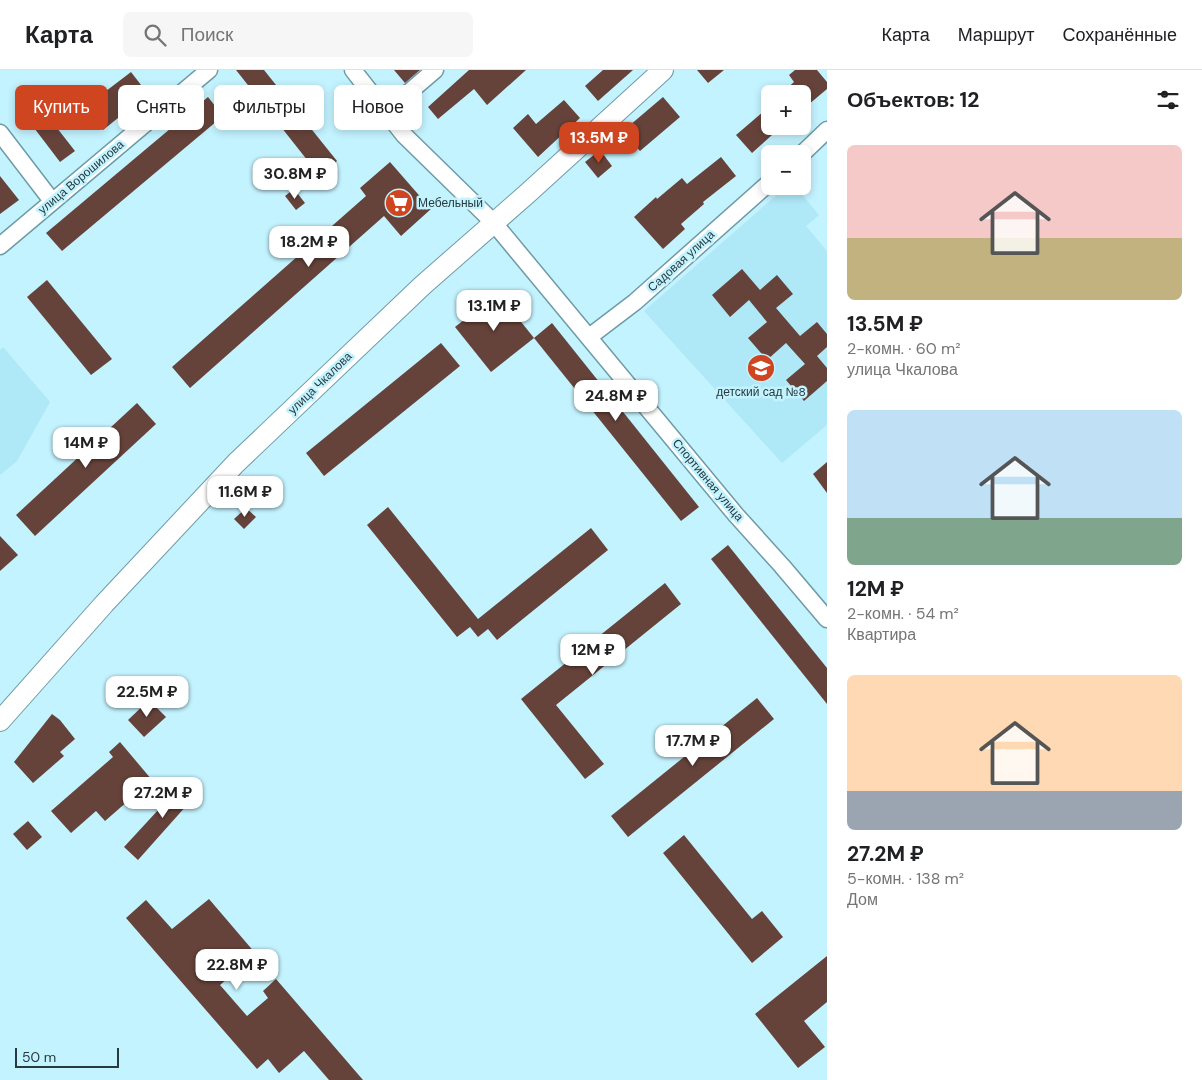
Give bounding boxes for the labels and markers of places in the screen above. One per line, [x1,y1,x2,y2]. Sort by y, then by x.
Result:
pin: 13.5M ₽ [553,122,645,164]
pin: 30.8M ₽ [249,158,341,200]
supermarket icon: Мебельный [384,188,414,218]
place label: Мебельный [418,195,483,211]
pin: 18.2M ₽ [263,226,355,268]
pin: 13.1M ₽ [448,290,540,332]
school or university icon: детский сад №8 [746,353,776,383]
pin: 24.8M ₽ [570,380,662,422]
place label: детский сад №8 [716,384,806,400]
pin: 14M ₽ [51,426,121,469]
pin: 11.6M ₽ [199,476,291,518]
pin: 12M ₽ [558,634,628,676]
pin: 22.5M ₽ [101,676,193,718]
pin: 17.7M ₽ [647,724,739,767]
pin: 27.2M ₽ [117,776,209,819]
pin: 22.8M ₽ [191,948,283,991]

